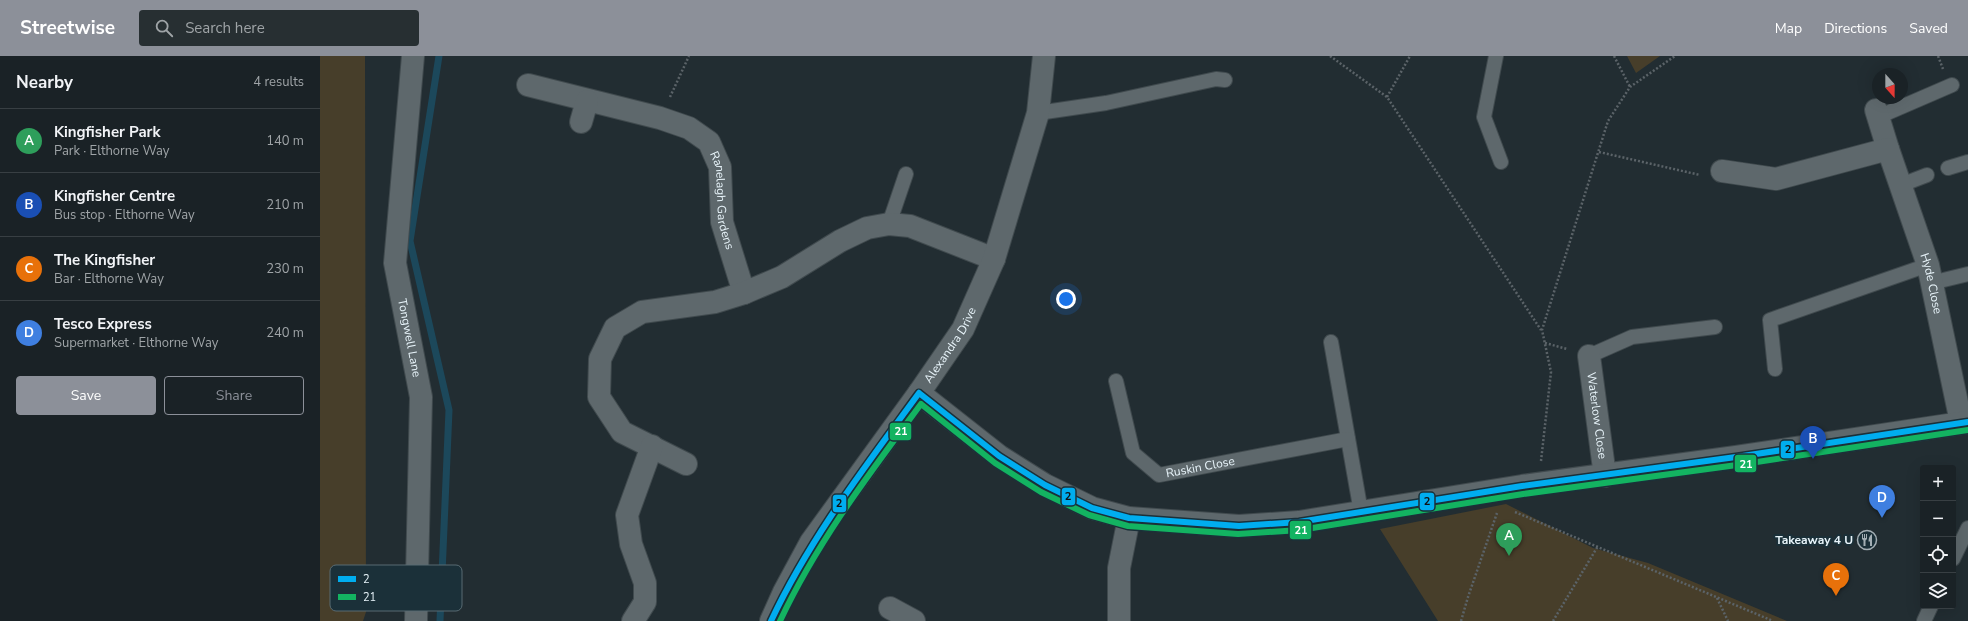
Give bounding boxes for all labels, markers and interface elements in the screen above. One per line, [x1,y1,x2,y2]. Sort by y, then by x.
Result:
search box [139,10,419,46]
text: Streetwise [20,15,115,41]
icon: search [153,17,175,39]
text: Search here [185,18,265,38]
text: Map [1775,19,1802,38]
text: Directions [1824,19,1887,38]
text: Saved [1909,19,1948,38]
north arrow [1872,68,1908,104]
text: Nearby [16,71,73,94]
text: 4 results [253,73,304,91]
text: Kingfisher Park [54,122,161,142]
text: A [24,132,34,150]
text: 140 m [266,132,304,150]
text: Park · Elthorne Way [54,142,169,160]
street label: Ranelagh Gardens [706,149,738,252]
text: Kingfisher Centre [54,186,175,206]
text: B [25,196,33,214]
text: 210 m [266,196,304,214]
text: Bus stop · Elthorne Way [54,206,195,224]
text: The Kingfisher [54,250,155,270]
street label: Hyde Close [1916,251,1946,315]
text: C [25,260,33,278]
text: 230 m [266,260,304,278]
text: Bar · Elthorne Way [54,270,164,288]
your location [1056,289,1076,309]
street label: Tongwell Lane [394,297,425,378]
street label: Alexandra Drive [920,304,980,386]
text: Tesco Express [54,314,152,334]
text: D [24,324,34,342]
text: 240 m [266,324,304,342]
text: Supermarket · Elthorne Way [54,334,218,352]
street label: Waterlow Close [1583,371,1611,460]
button: Save [16,376,156,415]
button: Share [164,376,304,415]
line badge: 21 [889,422,912,441]
text: 21 [894,424,908,439]
pin: B [1800,426,1826,459]
line badge: 2 [1780,440,1795,459]
text: 2 [1785,442,1792,457]
street label: Ruskin Close [1164,453,1236,482]
line badge: 21 [1734,454,1757,473]
text: 21 [1739,457,1753,472]
map controls [1920,465,1956,609]
button: + [1920,465,1956,501]
pin: D [1869,485,1895,518]
line badge: 2 [1061,487,1076,506]
text: 2 [1065,489,1072,504]
line badge: 2 [1419,492,1435,511]
line badge: 2 [832,494,847,513]
text: 2 [1424,494,1431,509]
text: 2 [836,496,843,511]
button: − [1920,501,1956,537]
line badge: 21 [1289,520,1312,540]
text: 21 [1294,523,1308,538]
pin: A [1496,523,1522,556]
restaurant icon: Takeaway 4 U [1856,529,1878,551]
place label: Takeaway 4 U [1775,532,1853,548]
button: locate [1920,537,1956,573]
pin: C [1823,563,1849,596]
legend [330,565,462,611]
text: 2 [363,572,370,587]
button: layers [1920,573,1956,609]
text: 21 [363,590,376,605]

